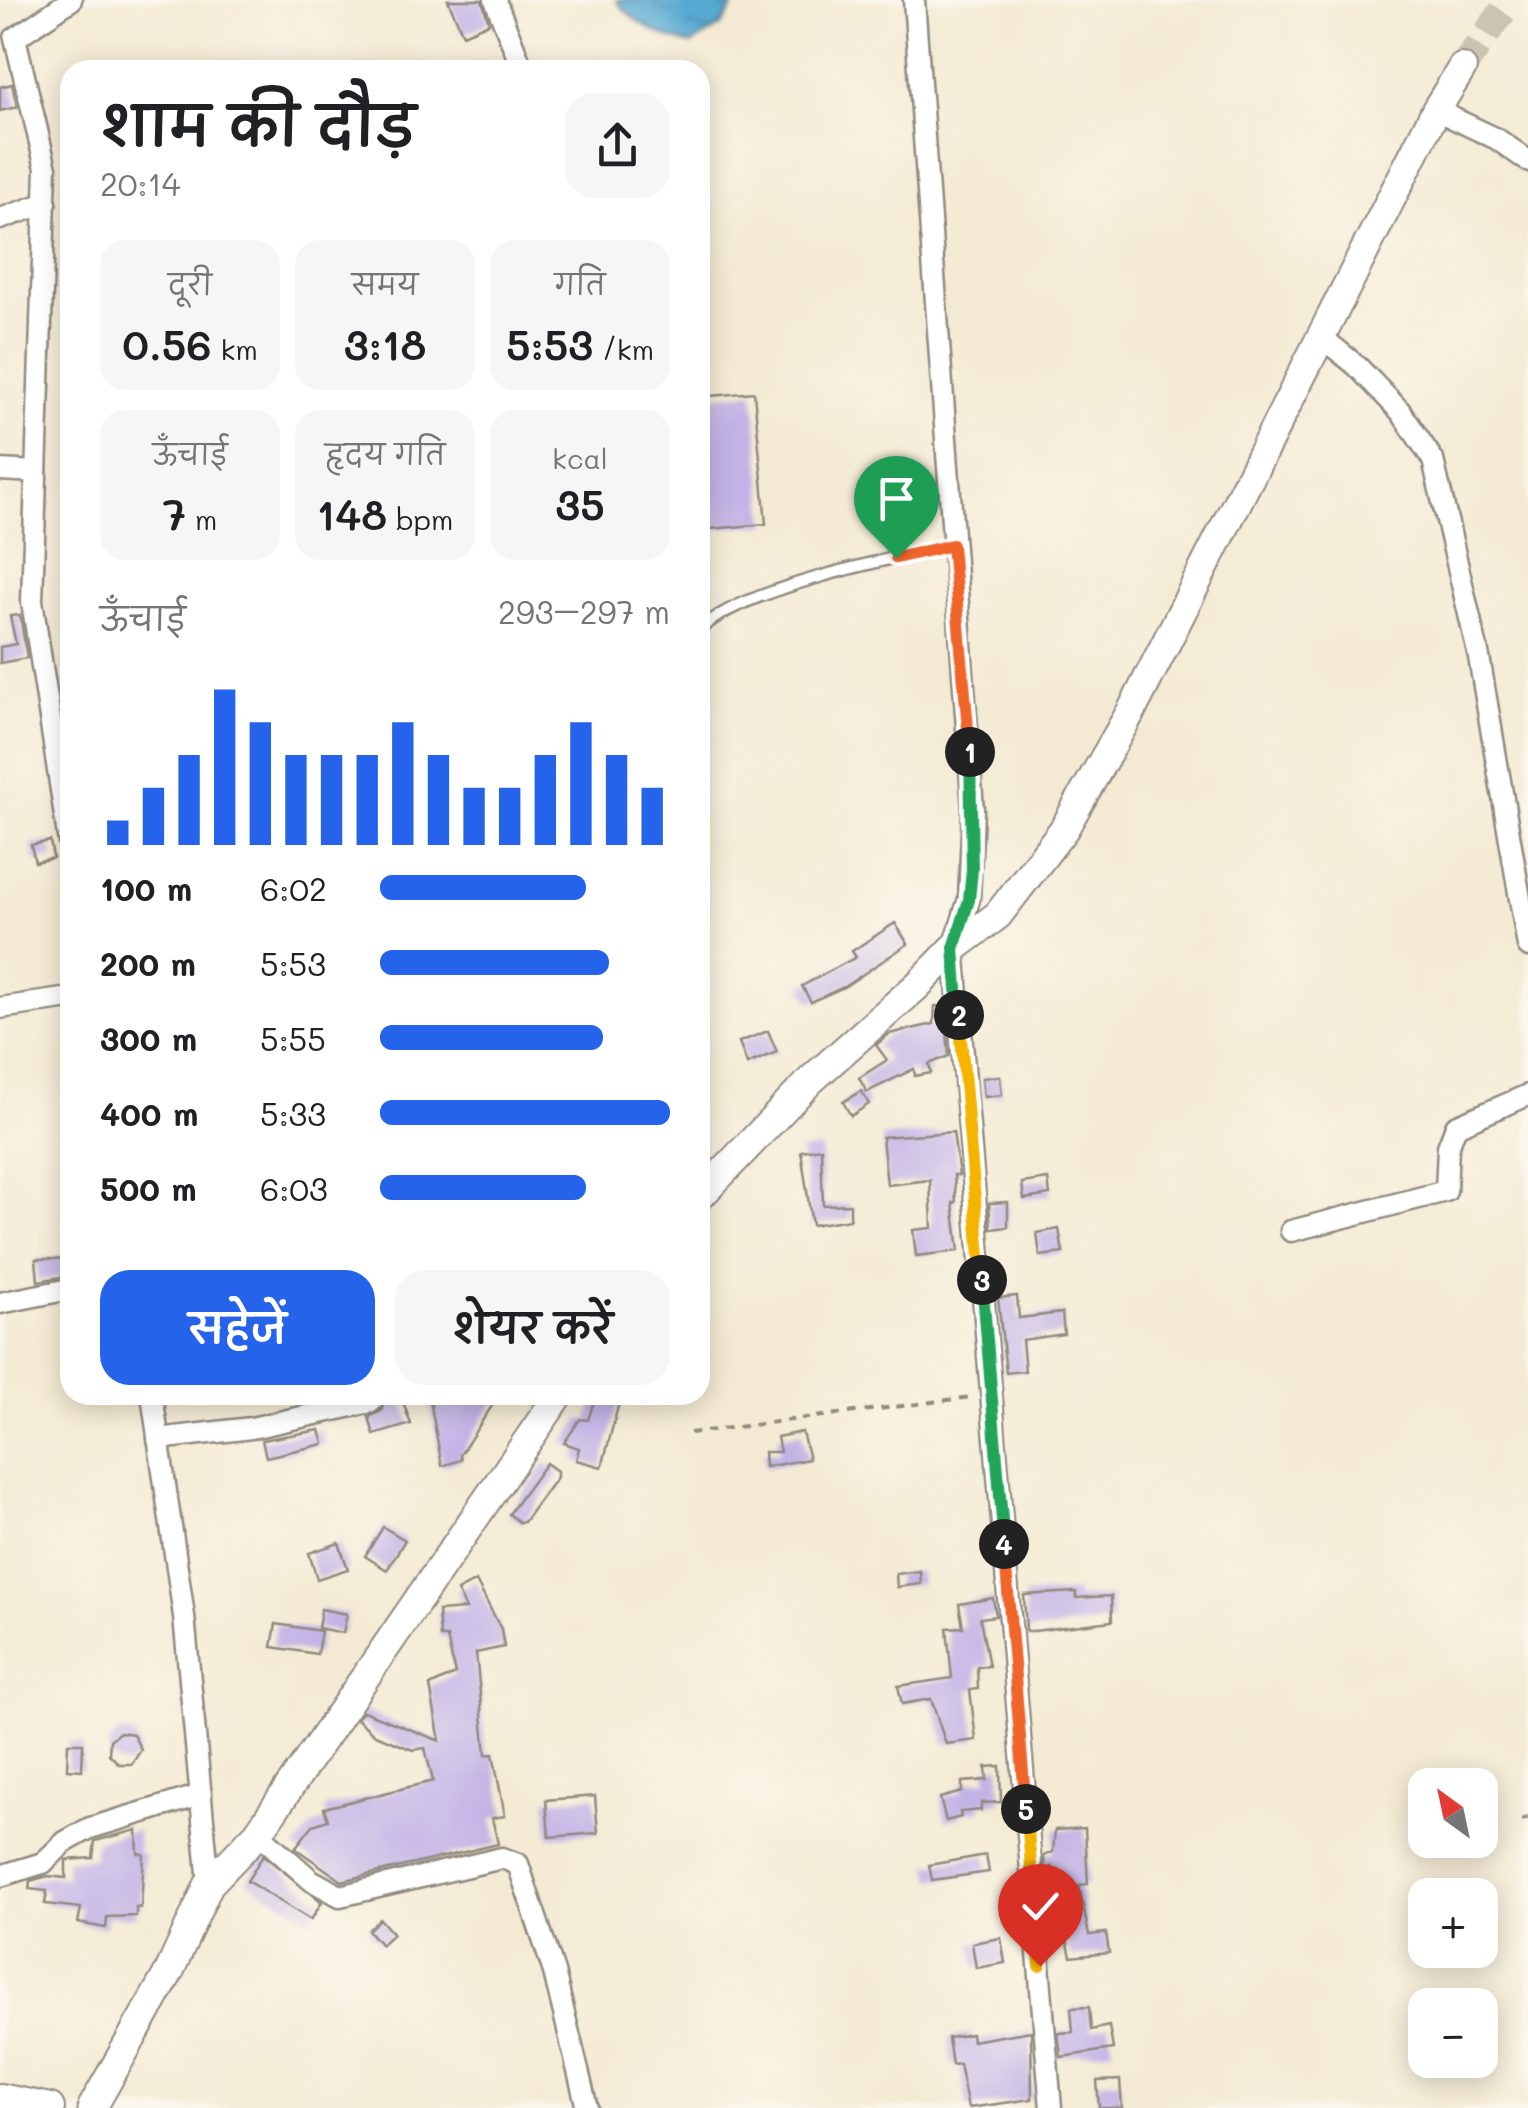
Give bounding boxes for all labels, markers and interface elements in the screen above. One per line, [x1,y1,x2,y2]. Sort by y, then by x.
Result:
text: शाम की दौड़ [100,88,416,160]
button: share [565,93,670,198]
text: 20:14 [100,162,181,204]
text: दूरी [168,266,212,302]
text: समय [352,266,418,302]
text: गति [555,266,605,302]
text: 0.56 [122,316,212,371]
text: 3:18 [344,316,426,371]
text: 5:53 [506,316,593,371]
text: km [212,331,258,367]
text: /km [593,331,654,367]
text: ऊँचाई [152,436,228,472]
text: हृदय गति [325,436,445,472]
text: kcal [552,440,608,476]
pin [854,456,939,559]
icon: arrive [869,471,924,526]
text: 35 [555,476,605,531]
text: 7 [163,486,186,541]
text: 148 [317,486,387,541]
text: m [186,501,217,537]
text: bpm [387,501,453,537]
text: 293–297 m [498,590,670,632]
text: ऊँचाई [100,597,186,639]
pin: 1 [945,727,995,777]
text: 1 [964,734,976,770]
text: 100 m [100,867,192,909]
text: 6:02 [260,867,327,909]
text: 200 m [100,942,196,984]
text: 5:53 [260,942,326,984]
pin: 2 [934,990,984,1040]
text: 2 [951,997,967,1033]
text: 300 m [100,1017,197,1059]
text: 5:55 [260,1017,326,1059]
text: 400 m [100,1092,198,1134]
text: 5:33 [260,1092,326,1134]
text: 500 m [100,1167,197,1209]
text: 6:03 [260,1167,328,1209]
pin: 3 [957,1255,1007,1305]
text: 3 [974,1262,990,1298]
button: सहेजें [100,1270,375,1385]
button: शेयर करें [395,1270,670,1385]
pin: 4 [979,1519,1029,1569]
text: 4 [995,1526,1013,1562]
north arrow [1408,1768,1498,1858]
map controls [1408,1768,1498,2078]
pin: 5 [1001,1784,1051,1834]
text: 5 [1018,1791,1034,1827]
pin [998,1864,1083,1967]
button: + [1408,1878,1498,1968]
icon: check [1013,1879,1068,1934]
button: − [1408,1988,1498,2078]

